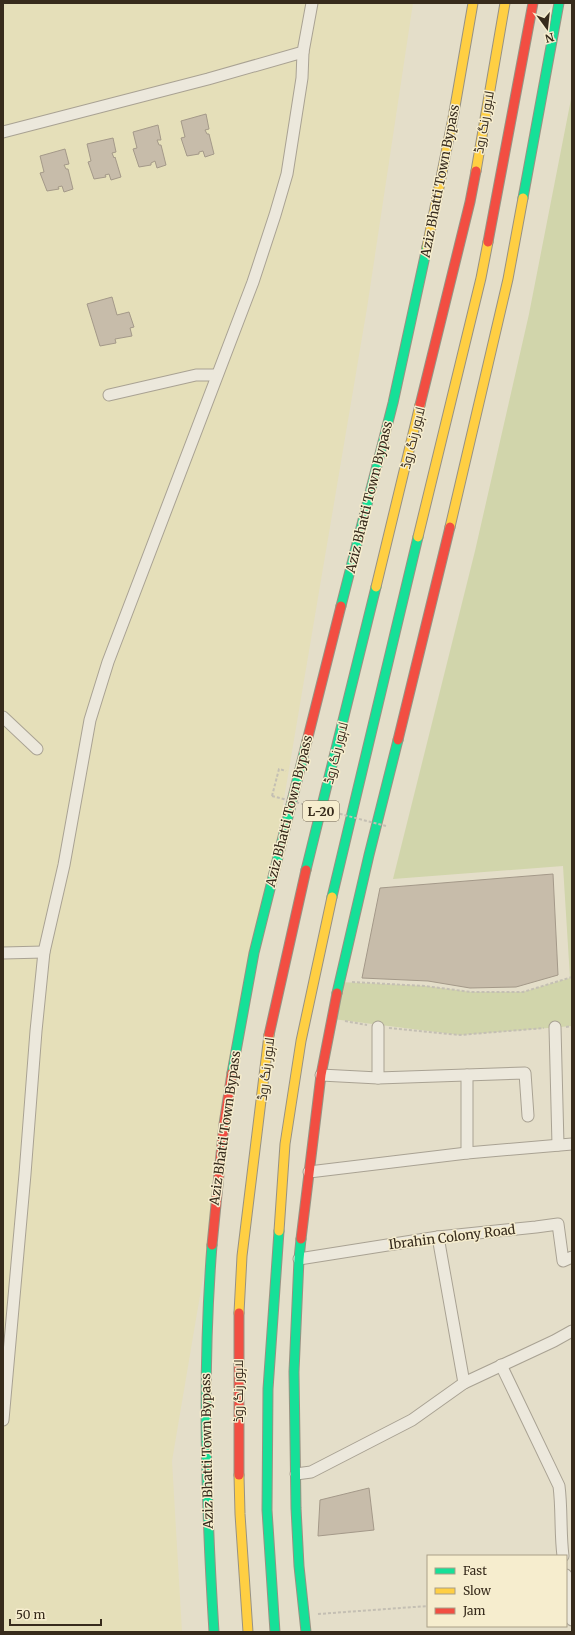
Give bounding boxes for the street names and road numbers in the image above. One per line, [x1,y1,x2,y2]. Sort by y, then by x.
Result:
street label: لاہور رنگ روڈ [470,89,498,155]
street label: Aziz Bhatti Town Bypass [417,103,463,260]
street label: لاہور رنگ روڈ [397,405,429,471]
street label: Aziz Bhatti Town Bypass [342,419,396,576]
street label: لاہور رنگ روڈ [320,720,352,786]
street label: Aziz Bhatti Town Bypass [262,733,316,890]
road number: L-20 [303,801,339,821]
street label: لاہور رنگ روڈ [254,1037,278,1101]
street label: Aziz Bhatti Town Bypass [206,1050,244,1207]
street label: Ibrahin Colony Road [388,1221,517,1253]
street label: لاہور رنگ روڈ [230,1359,247,1423]
street label: Aziz Bhatti Town Bypass [197,1373,217,1530]

